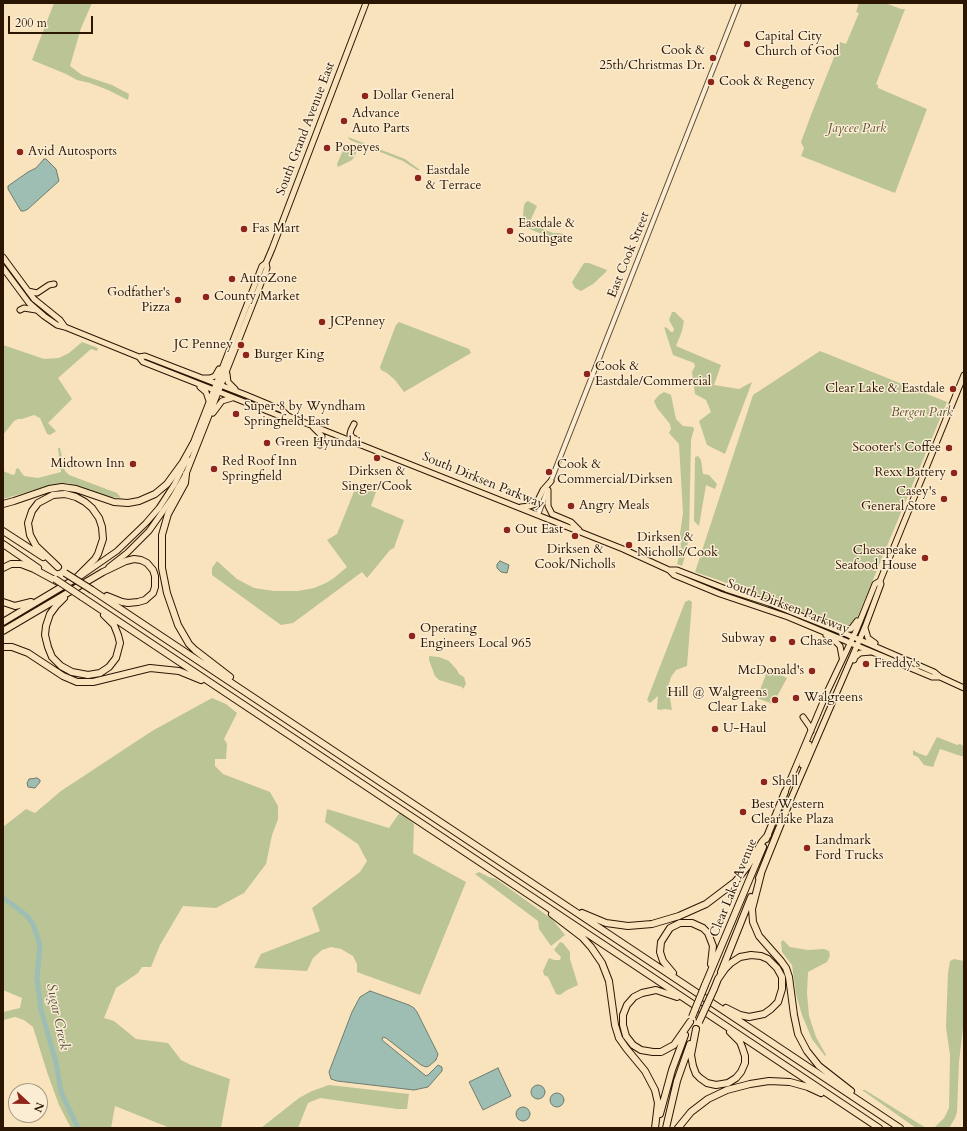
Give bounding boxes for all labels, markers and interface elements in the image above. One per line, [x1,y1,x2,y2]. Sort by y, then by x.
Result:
scale bar [10,8,95,34]
text: 200 m [15,15,47,31]
place label: Capital City Church of God [755,29,839,60]
marker: Capital City Church of God [742,39,752,49]
place label: Cook & 25th/Christmas Dr. [599,43,705,74]
marker: Cook & 25th/Christmas Dr. [708,53,718,63]
street label: South Grand Avenue East [273,60,339,198]
place label: Cook & Regency [719,74,815,90]
marker: Cook & Regency [706,77,716,87]
place label: Dollar General [373,88,454,104]
marker: Dollar General [360,91,370,101]
place label: Advance Auto Parts [352,106,410,137]
marker: Advance Auto Parts [339,116,349,126]
park label: Jaycee Park [828,121,886,137]
place label: Popeyes [335,140,380,156]
marker: Popeyes [322,143,332,153]
place label: Avid Autosports [28,144,117,160]
marker: Avid Autosports [15,147,25,157]
place label: Eastdale & Terrace [426,163,482,194]
marker: Eastdale & Terrace [413,173,423,183]
street label: East Cook Street [605,210,653,300]
place label: Eastdale & Southgate [518,216,575,247]
place label: Fas Mart [252,221,300,237]
marker: Fas Mart [239,224,249,234]
marker: Eastdale & Southgate [505,226,515,236]
place label: AutoZone [240,271,297,287]
marker: AutoZone [227,274,237,284]
place label: Godfather's Pizza [107,285,170,316]
place label: County Market [214,289,300,305]
marker: County Market [201,292,211,302]
marker: Godfather's Pizza [173,295,183,305]
place label: JCPenney [330,314,385,330]
marker: JCPenney [317,317,327,327]
place label: JC Penney [174,337,233,353]
marker: JC Penney [236,340,246,350]
place label: Burger King [254,347,324,363]
marker: Burger King [241,350,251,360]
place label: Cook & Eastdale/Commercial [595,359,711,390]
marker: Cook & Eastdale/Commercial [582,369,592,379]
place label: Clear Lake & Eastdale [825,381,945,397]
marker: Clear Lake & Eastdale [948,384,958,394]
place label: Super 8 by Wyndham Springfield East [244,399,365,430]
park label: Bergen Park [891,405,953,421]
marker: Super 8 by Wyndham Springfield East [231,409,241,419]
place label: Green Hyundai [275,435,361,451]
marker: Green Hyundai [262,438,272,448]
place label: Scooter's Coffee [852,440,941,456]
marker: Scooter's Coffee [944,443,954,453]
street label: South Dirksen Parkway [420,449,546,513]
marker: Dirksen & Singer/Cook [372,453,382,463]
place label: Red Roof Inn Springfield [222,454,297,485]
place label: Midtown Inn [51,456,125,472]
place label: Cook & Commercial/Dirksen [557,457,673,488]
marker: Midtown Inn [128,459,138,469]
marker: Red Roof Inn Springfield [209,464,219,474]
place label: Dirksen & Singer/Cook [342,464,412,495]
place label: Rexx Battery [875,465,946,481]
marker: Cook & Commercial/Dirksen [544,467,554,477]
marker: Rexx Battery [949,468,959,478]
place label: Casey's General Store [861,484,936,515]
marker: Casey's General Store [939,494,949,504]
place label: Angry Meals [579,498,649,514]
marker: Angry Meals [566,501,576,511]
place label: Out East [515,522,563,538]
marker: Out East [502,525,512,535]
place label: Dirksen & Nicholls/Cook [637,530,718,561]
marker: Dirksen & Cook/Nicholls [570,531,580,541]
marker: Dirksen & Nicholls/Cook [624,540,634,550]
place label: Dirksen & Cook/Nicholls [535,542,615,573]
place label: Chesapeake Seafood House [835,543,917,574]
marker: Chesapeake Seafood House [920,553,930,563]
street label: South Dirksen Parkway [724,576,852,638]
place label: Operating Engineers Local 965 [420,621,531,652]
marker: Operating Engineers Local 965 [407,631,417,641]
place label: Subway [721,631,765,647]
marker: Subway [768,634,778,644]
place label: Chase [800,634,833,650]
marker: Chase [787,637,797,647]
place label: Freddy's [874,656,920,672]
marker: Freddy's [861,659,871,669]
place label: McDonald's [738,663,804,679]
marker: McDonald's [807,666,817,676]
place label: Hill @ Walgreens Clear Lake [667,685,767,716]
place label: Walgreens [804,690,863,706]
marker: Walgreens [791,693,801,703]
marker: Hill @ Walgreens Clear Lake [770,695,780,705]
place label: U-Haul [723,721,766,737]
marker: U-Haul [710,724,720,734]
place label: Shell [772,774,798,790]
marker: Shell [759,777,769,787]
place label: Best Western Clearlake Plaza [751,797,834,828]
marker: Best Western Clearlake Plaza [738,807,748,817]
place label: Landmark Ford Trucks [815,833,883,864]
street label: Clear Lake Avenue [707,836,761,940]
marker: Landmark Ford Trucks [802,843,812,853]
water label: Sugar Creek [42,982,72,1052]
north arrow [8,1083,48,1123]
text: N [30,1100,47,1115]

